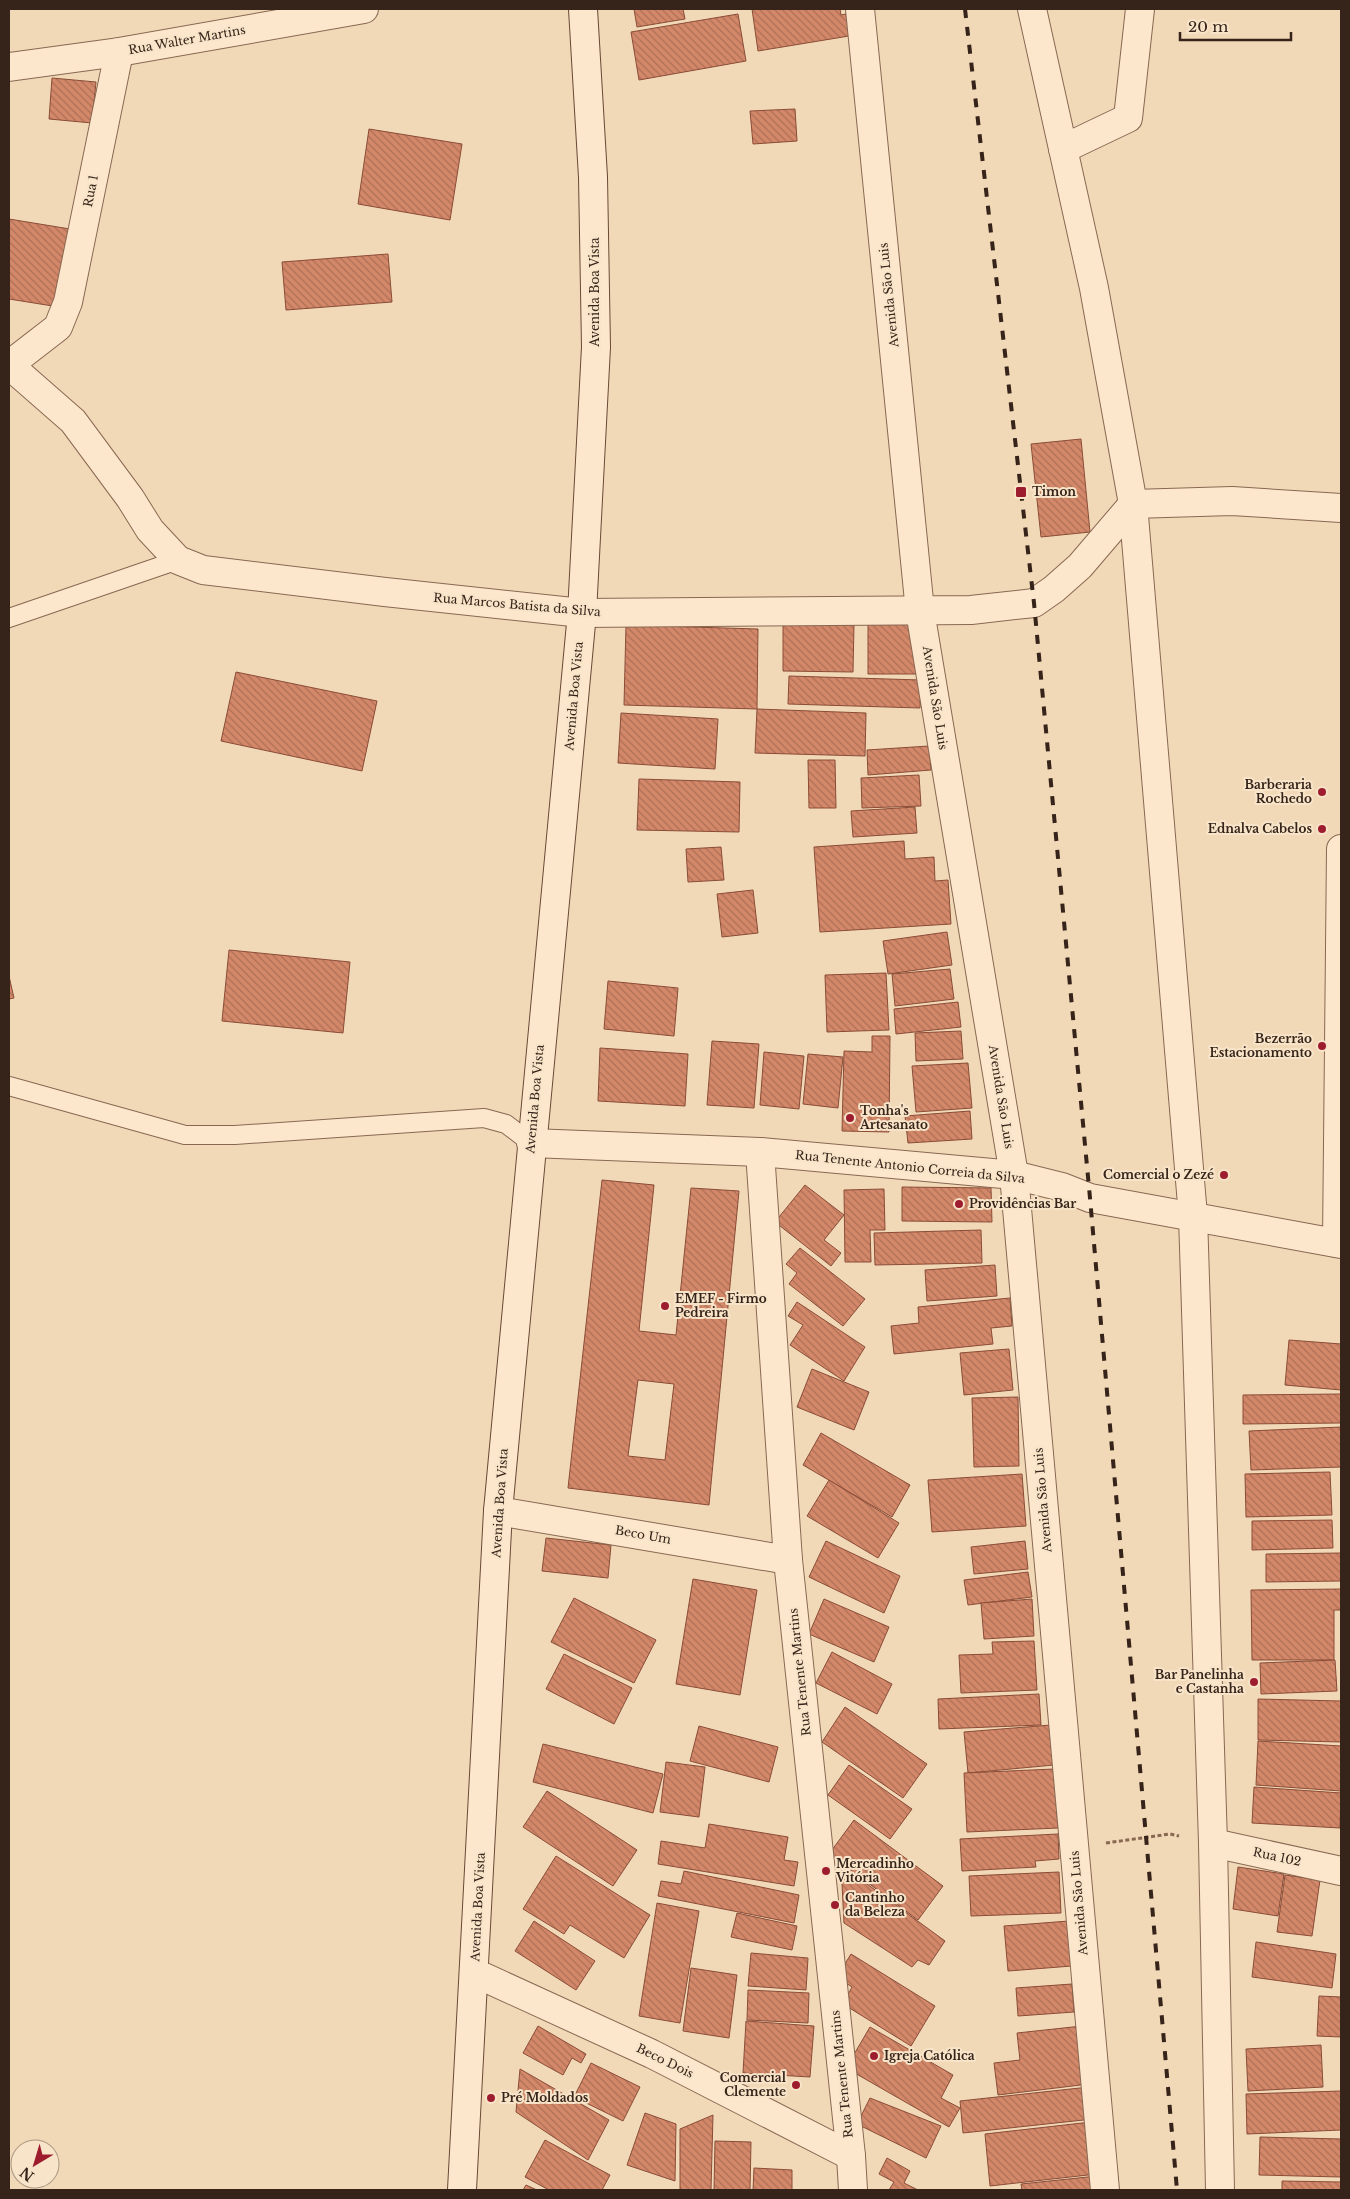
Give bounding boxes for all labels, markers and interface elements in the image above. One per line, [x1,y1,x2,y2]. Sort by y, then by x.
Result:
scale bar [1180,10,1291,42]
text: 20 m [1188,17,1228,36]
street label: Rua Walter Martins [127,22,247,57]
street label: Rua 1 [80,173,101,208]
street label: Avenida Boa Vista [587,237,602,348]
street label: Avenida São Luis [876,242,902,349]
place label: Timon [1032,484,1076,499]
marker: Timon [1014,485,1028,499]
street label: Rua Marcos Batista da Silva [433,590,602,619]
street label: Avenida Boa Vista [561,640,586,752]
street label: Avenida São Luis [920,644,951,751]
place label: Barberaria Rochedo [1244,777,1312,806]
marker: Barberaria Rochedo [1316,786,1328,798]
place label: Ednalva Cabelos [1208,821,1312,836]
marker: Ednalva Cabelos [1316,823,1328,835]
place label: Bezerrão Estacionamento [1210,1031,1312,1060]
marker: Bezerrão Estacionamento [1316,1040,1328,1052]
street label: Avenida Boa Vista [522,1043,547,1155]
street label: Avenida São Luis [986,1043,1017,1150]
place label: Tonha's Artesanato [859,1103,928,1132]
marker: Tonha's Artesanato [844,1112,856,1124]
street label: Rua Tenente Antonio Correia da Silva [794,1147,1026,1186]
place label: Comercial o Zezé [1103,1167,1214,1182]
marker: Comercial o Zezé [1218,1169,1230,1181]
place label: Providências Bar [969,1196,1076,1211]
marker: Providências Bar [953,1198,965,1210]
place label: EMEF - Firmo Pedreira [675,1291,767,1320]
marker: EMEF - Firmo Pedreira [659,1300,671,1312]
street label: Avenida Boa Vista [488,1447,511,1559]
street label: Avenida São Luis [1030,1447,1055,1554]
street label: Beco Um [614,1522,672,1547]
street label: Rua Tenente Martins [785,1607,814,1737]
place label: Bar Panelinha e Castanha [1155,1667,1244,1696]
marker: Bar Panelinha e Castanha [1248,1676,1260,1688]
street label: Rua 102 [1252,1844,1303,1869]
street label: Avenida São Luis [1066,1850,1091,1957]
street label: Avenida Boa Vista [467,1852,488,1963]
place label: Mercadinho Vitória [835,1856,914,1885]
marker: Mercadinho Vitória [820,1865,832,1877]
place label: Cantinho da Beleza [845,1890,905,1919]
marker: Cantinho da Beleza [829,1899,841,1911]
street label: Rua Tenente Martins [827,2009,856,2139]
street label: Beco Dois [634,2040,696,2081]
place label: Igreja Católica [884,2048,975,2063]
marker: Igreja Católica [868,2050,880,2062]
place label: Comercial Clemente [720,2070,787,2099]
marker: Comercial Clemente [790,2079,802,2091]
place label: Pré Moldados [501,2090,589,2105]
marker: Pré Moldados [485,2092,497,2104]
north arrow [10,2139,60,2189]
text: N [16,2163,38,2185]

